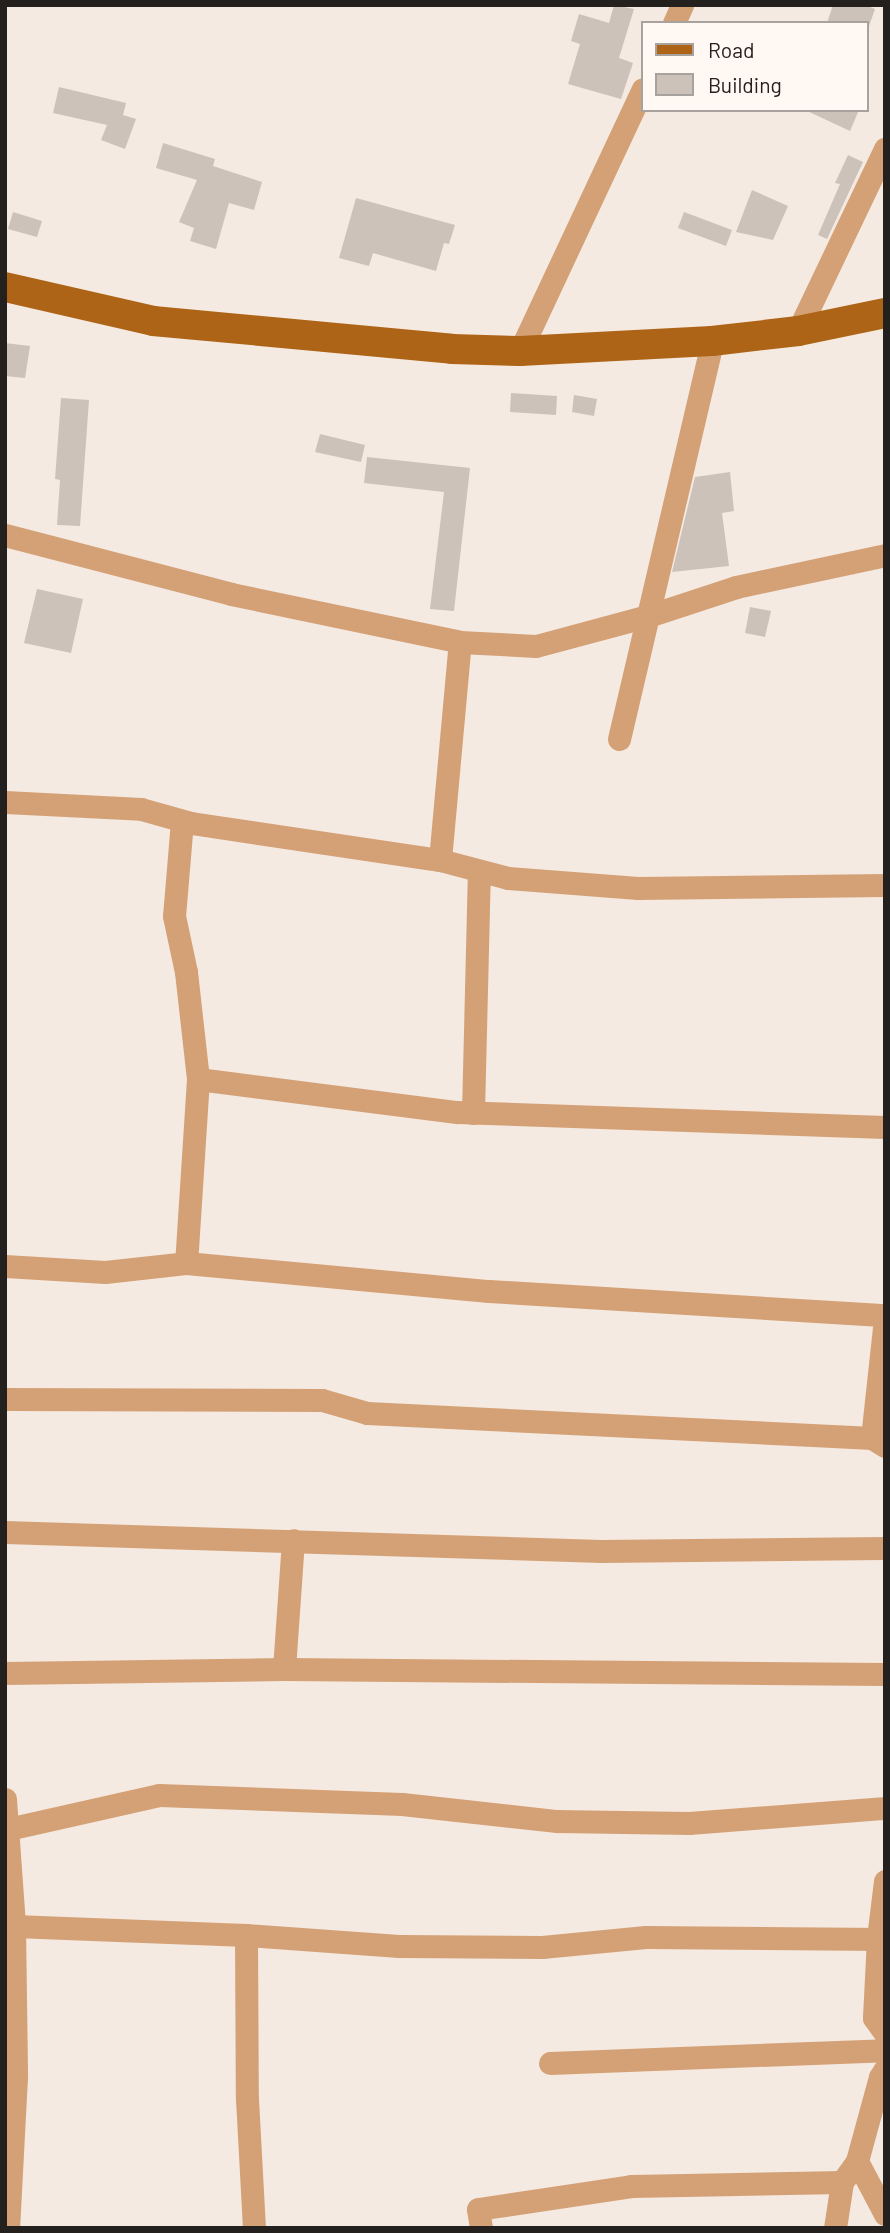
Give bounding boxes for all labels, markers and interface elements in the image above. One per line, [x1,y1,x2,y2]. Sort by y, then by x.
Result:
legend [642,21,869,112]
text: Road [708,37,754,62]
text: Building [708,72,782,97]

